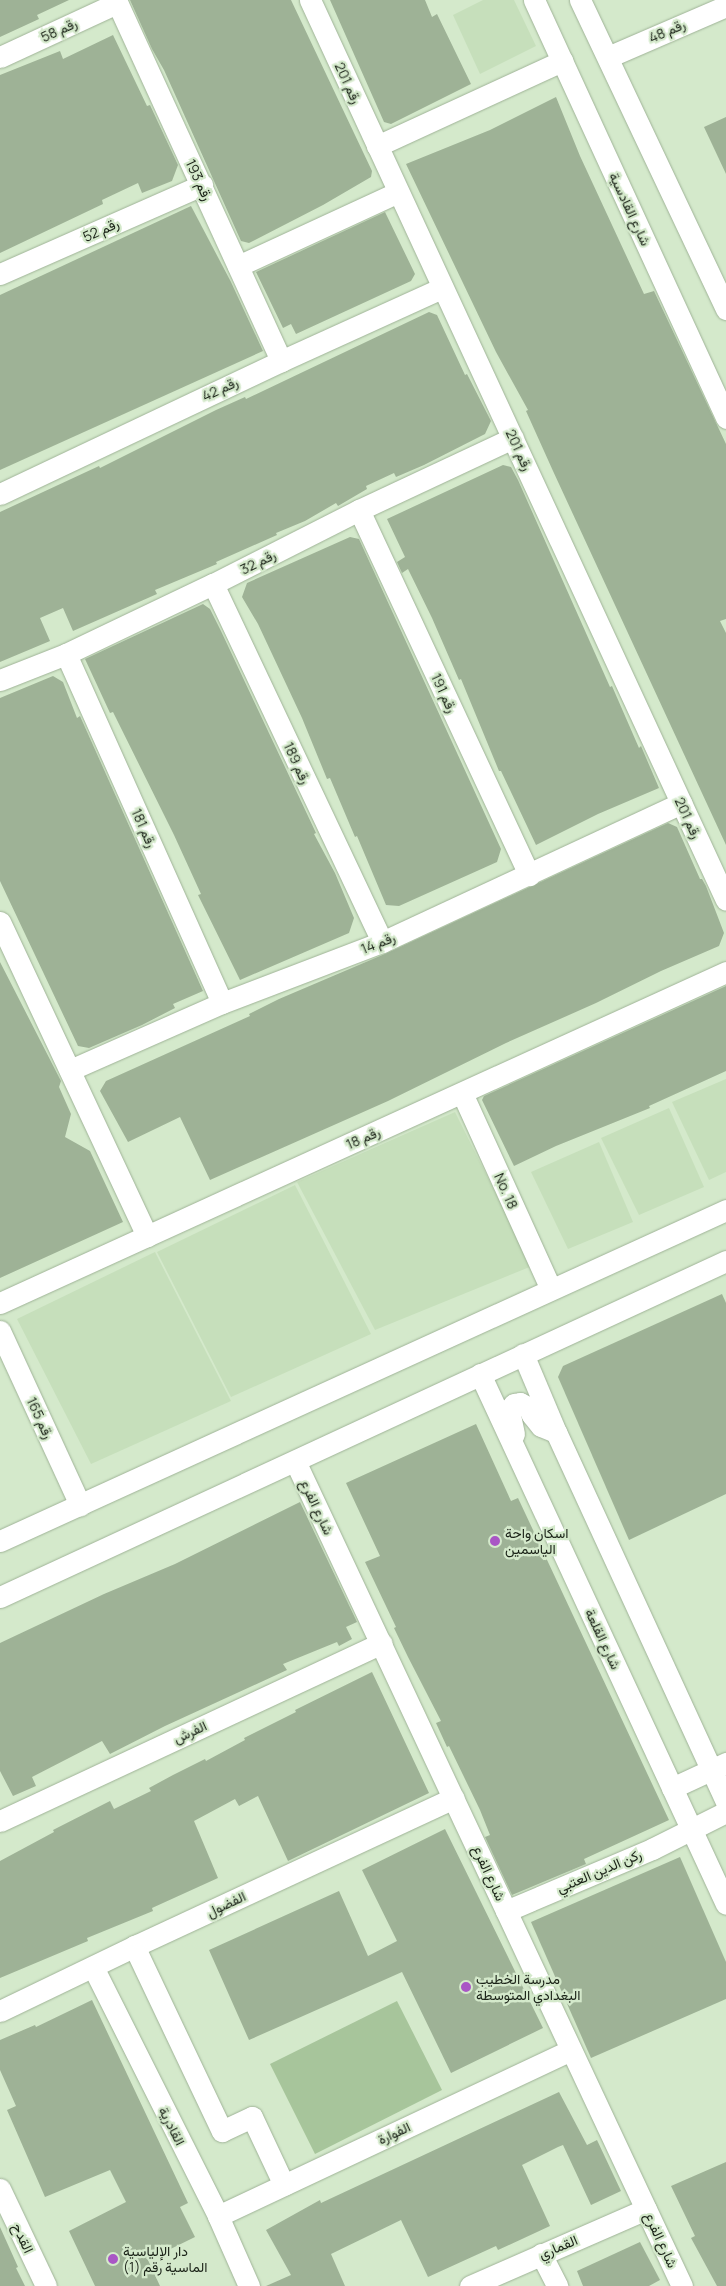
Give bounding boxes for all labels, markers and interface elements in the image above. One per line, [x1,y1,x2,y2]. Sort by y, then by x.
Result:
street label: رقم 58 [38,14,80,46]
street label: رقم 48 [646,16,688,46]
street label: رقم 201 [331,60,365,106]
street label: رقم 193 [182,157,216,203]
street label: شارع القادسية [606,170,654,248]
street label: رقم 52 [80,215,122,245]
street label: رقم 42 [199,373,241,405]
street label: رقم 201 [502,427,536,473]
street label: رقم 32 [237,546,279,578]
street label: رقم 191 [428,671,460,715]
street label: رقم 189 [280,739,314,787]
street label: رقم 201 [671,795,705,841]
street label: رقم 181 [128,806,160,850]
street label: رقم 14 [358,929,398,957]
street label: رقم 18 [343,1123,383,1153]
street label: No. 18 [491,1170,521,1212]
street label: رقم 165 [23,1394,57,1442]
street label: شارع الفرع [297,1477,337,1537]
place label: اسكان واحة الياسمين [505,1525,568,1558]
marker: اسكان واحة الياسمين [489,1535,501,1547]
street label: شارع القلعة [582,1606,624,1672]
street label: الفرش [171,1717,209,1747]
street label: شارع الفرع [469,1843,509,1903]
street label: ركن الدين العتبي [554,1846,644,1896]
street label: الفضول [204,1888,248,1920]
place label: مدرسة الخطيب البغدادي المتوسطة [476,1971,581,2004]
marker: مدرسة الخطيب البغدادي المتوسطة [460,1981,472,1993]
street label: القادرية [155,2104,189,2148]
street label: الفوارة [375,2118,413,2148]
street label: شارع الفرع [641,2210,681,2270]
street label: القدح [9,2220,37,2256]
street label: القماري [536,2231,580,2263]
place label: دار الإلياسية الماسية رقم (1) [123,2243,207,2276]
marker: دار الإلياسية الماسية رقم (1) [107,2253,119,2265]

